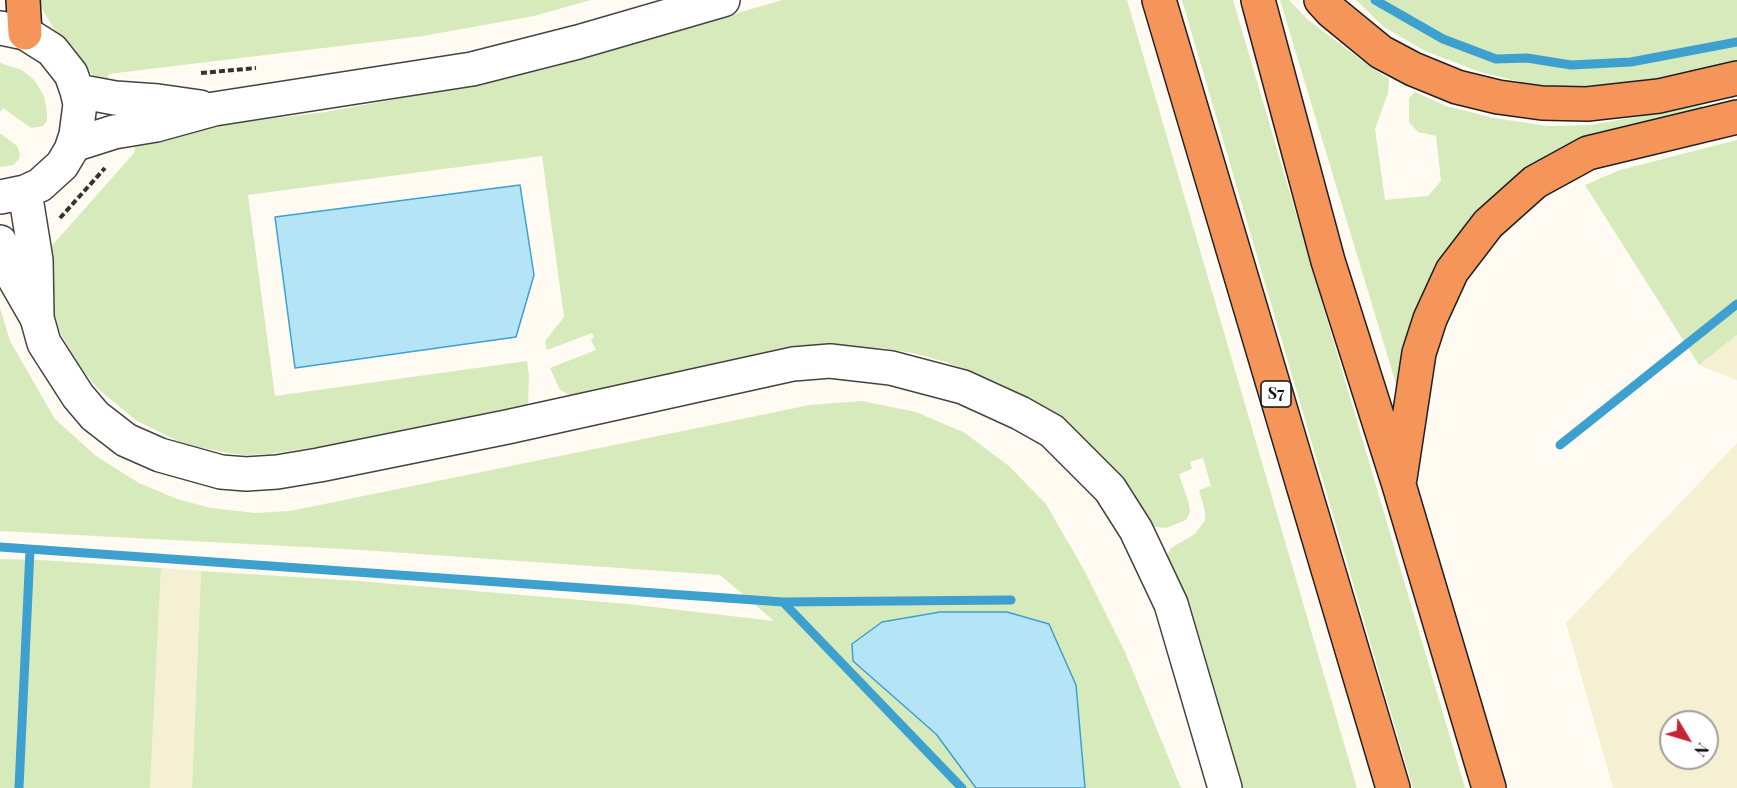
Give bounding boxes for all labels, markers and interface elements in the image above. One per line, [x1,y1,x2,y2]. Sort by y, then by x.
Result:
road number: S7 [1261,381,1291,407]
north arrow [1659,710,1719,770]
text: N [1690,739,1714,761]

